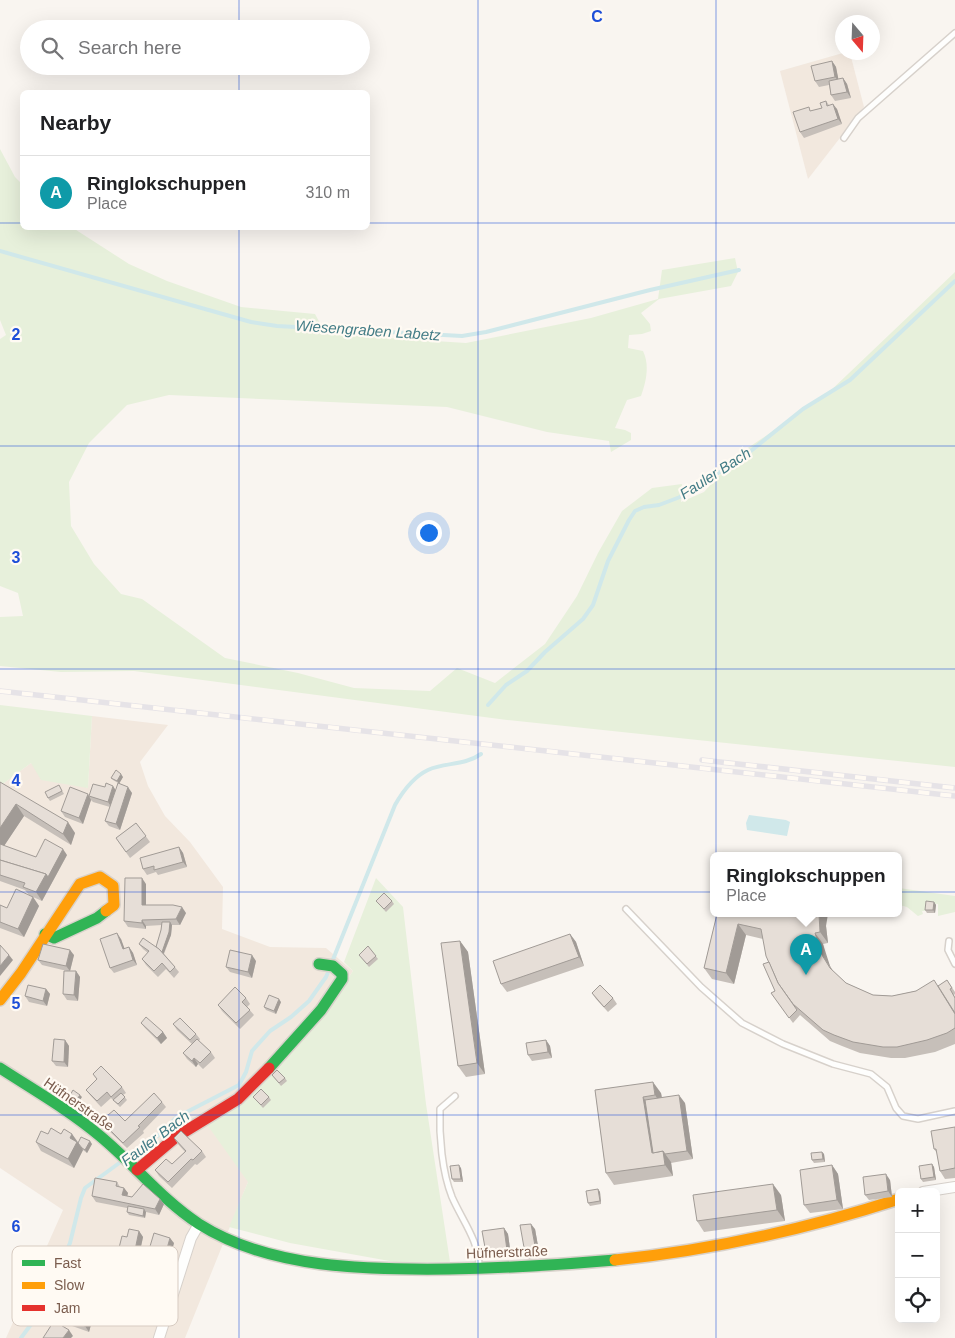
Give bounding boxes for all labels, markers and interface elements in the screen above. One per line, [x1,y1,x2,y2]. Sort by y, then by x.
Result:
text: C [591,8,603,25]
north arrow [835,15,880,60]
search box [20,20,370,75]
icon: search [38,34,66,62]
text: Search here [78,37,182,58]
text: Nearby [40,111,111,134]
text: Ringlokschuppen [87,173,246,194]
text: A [50,184,62,201]
text: 310 m [306,184,350,201]
text: Place [87,195,127,212]
water label: Wiesengraben Labetz [295,316,442,344]
text: 2 [12,326,21,343]
water label: Fauler Bach [676,444,754,502]
your location [416,520,442,546]
text: 3 [12,549,21,566]
text: 4 [12,772,21,789]
popup [710,852,902,917]
text: Ringlokschuppen [726,865,886,886]
text: Place [726,887,766,904]
pin: A [790,934,822,975]
text: 5 [12,995,21,1012]
street label: Hüfnerstraße [41,1074,117,1134]
water label: Fauler Bach [118,1107,192,1169]
map controls [895,1188,940,1323]
button: + [895,1188,940,1233]
text: 6 [12,1218,21,1235]
button: − [895,1233,940,1278]
street label: Hüfnerstraße [466,1243,548,1261]
legend [12,1246,178,1326]
text: Fast [54,1255,81,1271]
text: Slow [54,1277,85,1293]
button: locate [895,1278,940,1323]
text: Jam [54,1300,80,1316]

